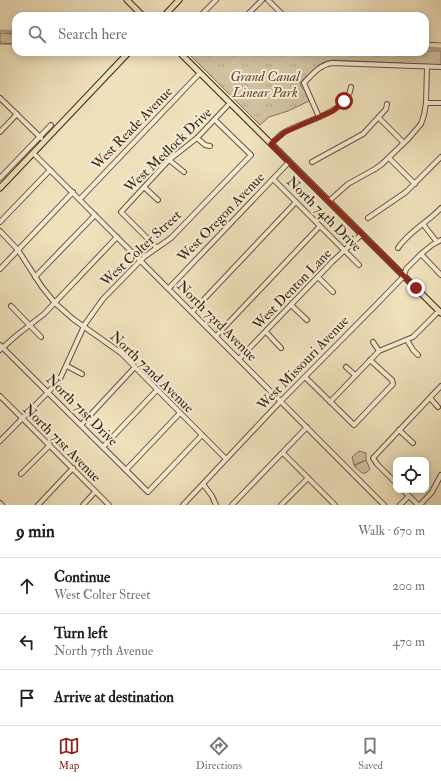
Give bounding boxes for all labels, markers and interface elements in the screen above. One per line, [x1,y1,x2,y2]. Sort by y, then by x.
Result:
search box [12,12,429,56]
icon: search [26,23,48,45]
text: Search here [58,25,127,44]
park label: Grand Canal Linear Park [230,68,301,101]
street label: West Reade Avenue [87,83,176,174]
route start [335,92,353,110]
street label: West Medlock Drive [120,104,215,197]
street label: West Oregon Avenue [173,169,268,266]
street label: North 74th Drive [283,173,365,255]
street label: West Colter Street [96,206,185,290]
street label: West Denton Lane [248,245,335,334]
street label: North 73rd Avenue [173,277,261,365]
route end [407,279,425,297]
street label: West Missouri Avenue [253,312,352,414]
street label: North 72nd Avenue [107,328,198,416]
street label: North 71st Drive [42,370,122,450]
street label: North 71st Avenue [19,400,105,486]
map controls [393,457,429,493]
button: locate [393,457,429,493]
text: 9 min [16,521,55,542]
text: Walk · 670 m [358,523,425,539]
text: Continue [54,568,110,587]
icon: ahead [16,575,38,597]
text: 200 m [392,578,425,594]
text: West Colter Street [54,587,150,603]
text: Turn left [54,624,108,643]
icon: left [16,631,38,653]
text: 470 m [393,634,425,650]
text: North 75th Avenue [54,643,153,659]
icon: arrive [16,687,38,709]
text: Arrive at destination [54,688,174,707]
tab: Map [58,735,80,772]
tab: Directions [196,735,242,772]
tab: Saved [358,735,383,772]

